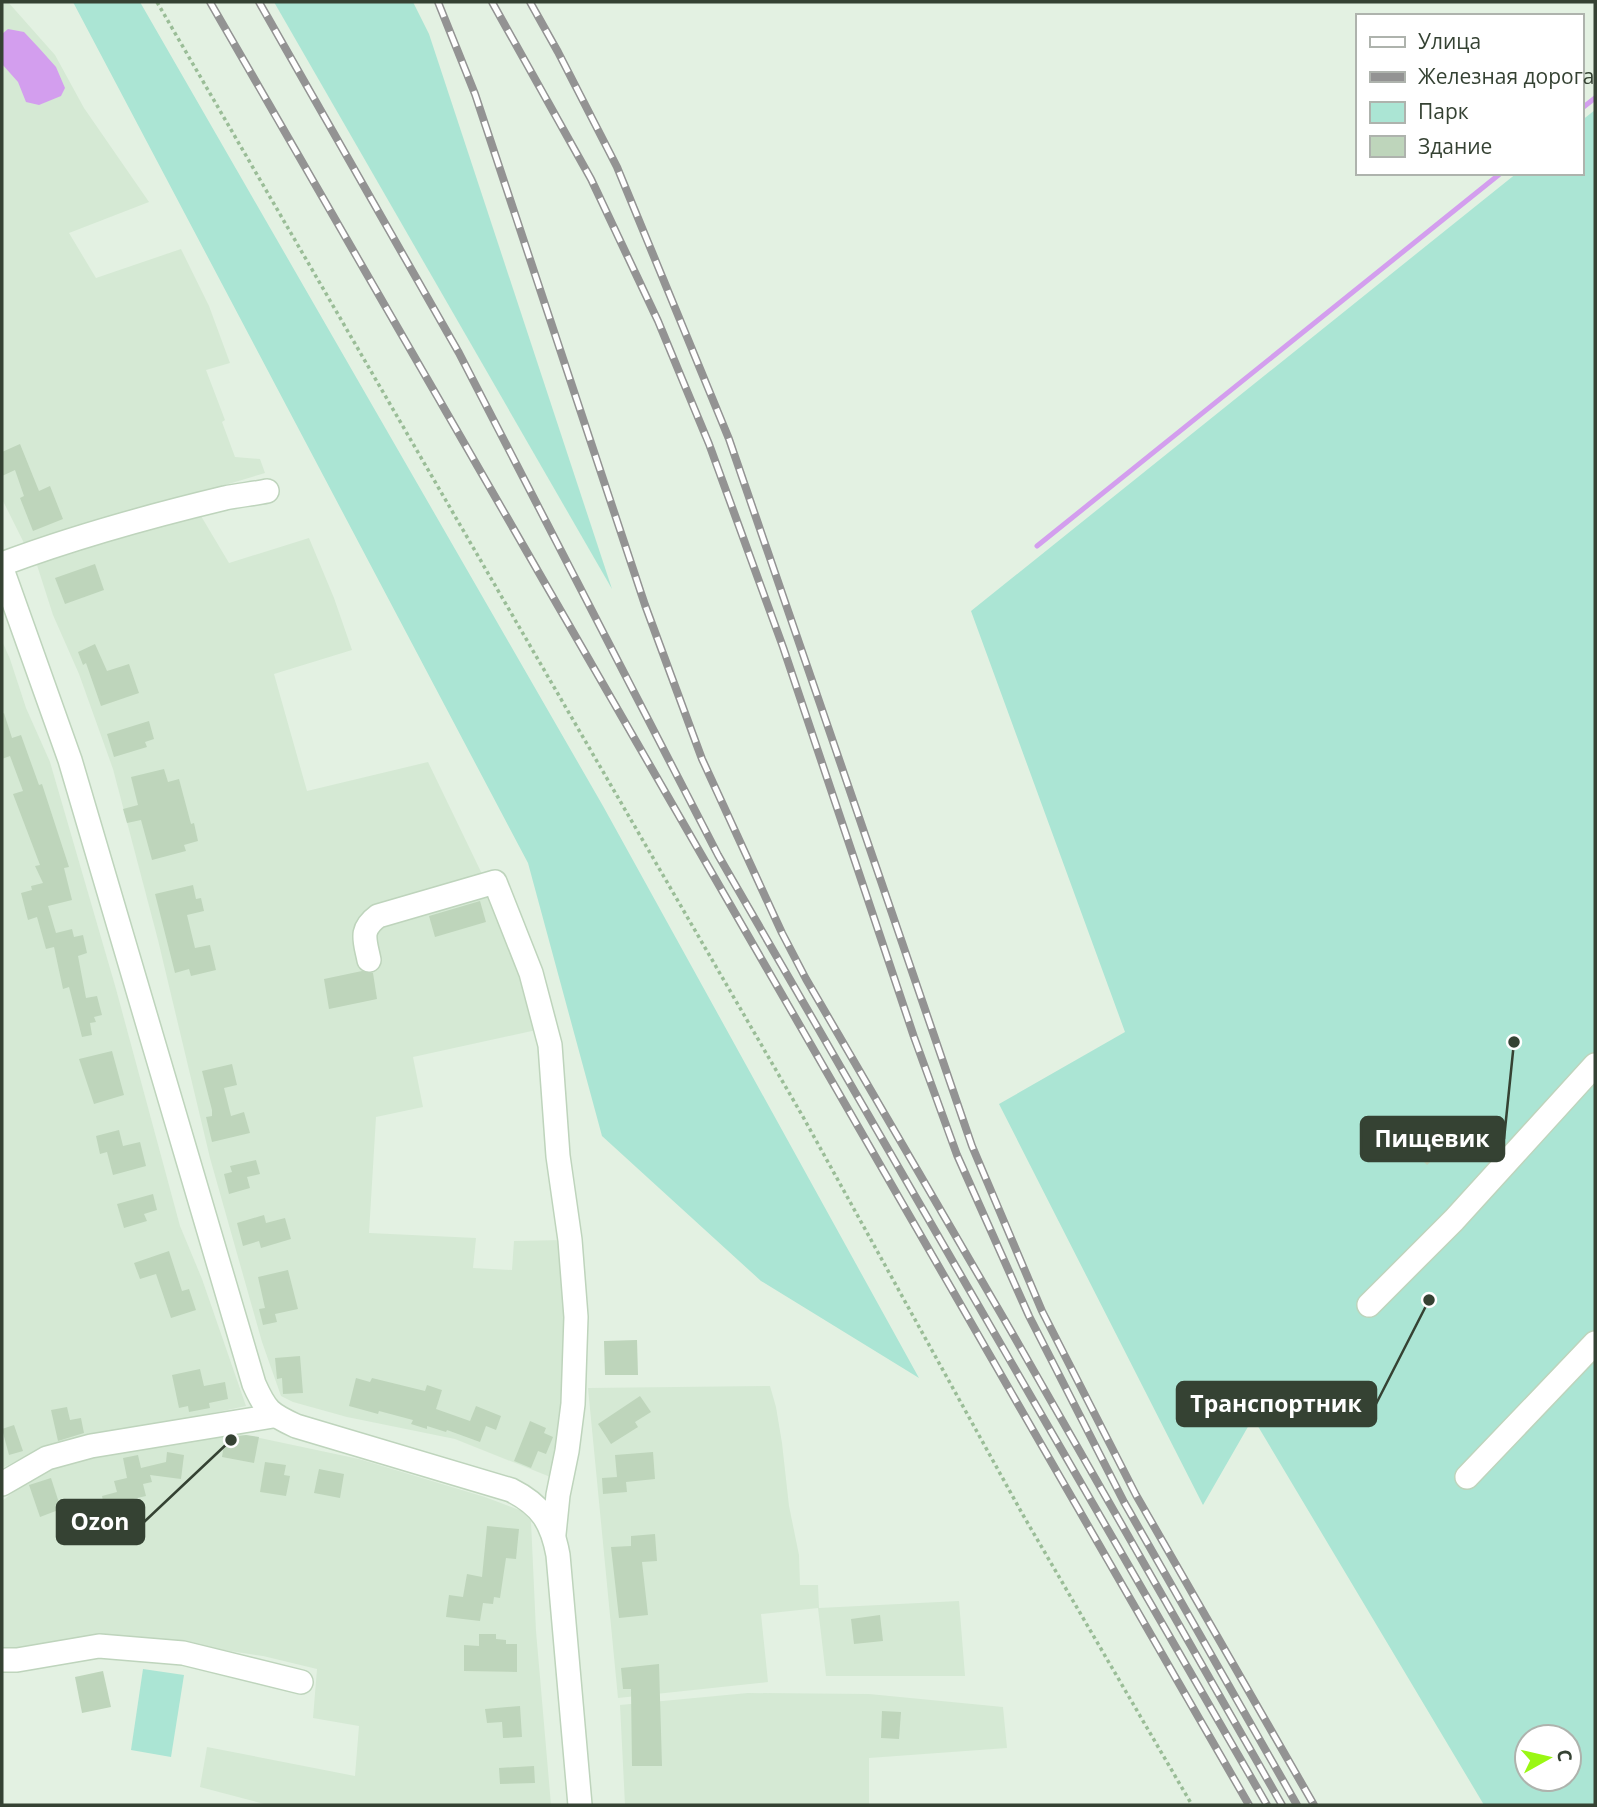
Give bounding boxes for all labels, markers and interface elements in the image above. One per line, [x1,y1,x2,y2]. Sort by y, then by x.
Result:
legend [1356,14,1583,175]
text: Улица [1418,27,1481,55]
text: Железная дорога [1418,62,1594,90]
text: Парк [1418,97,1469,125]
text: Здание [1418,132,1492,160]
callout: Пищевик [1361,1117,1504,1161]
text: Пищевик [1374,1122,1490,1154]
callout: Транспортник [1177,1382,1376,1426]
text: Транспортник [1190,1387,1362,1419]
callout: Ozon [57,1500,144,1544]
text: Ozon [71,1505,129,1537]
north arrow [1513,1723,1583,1793]
text: С [1551,1748,1579,1763]

